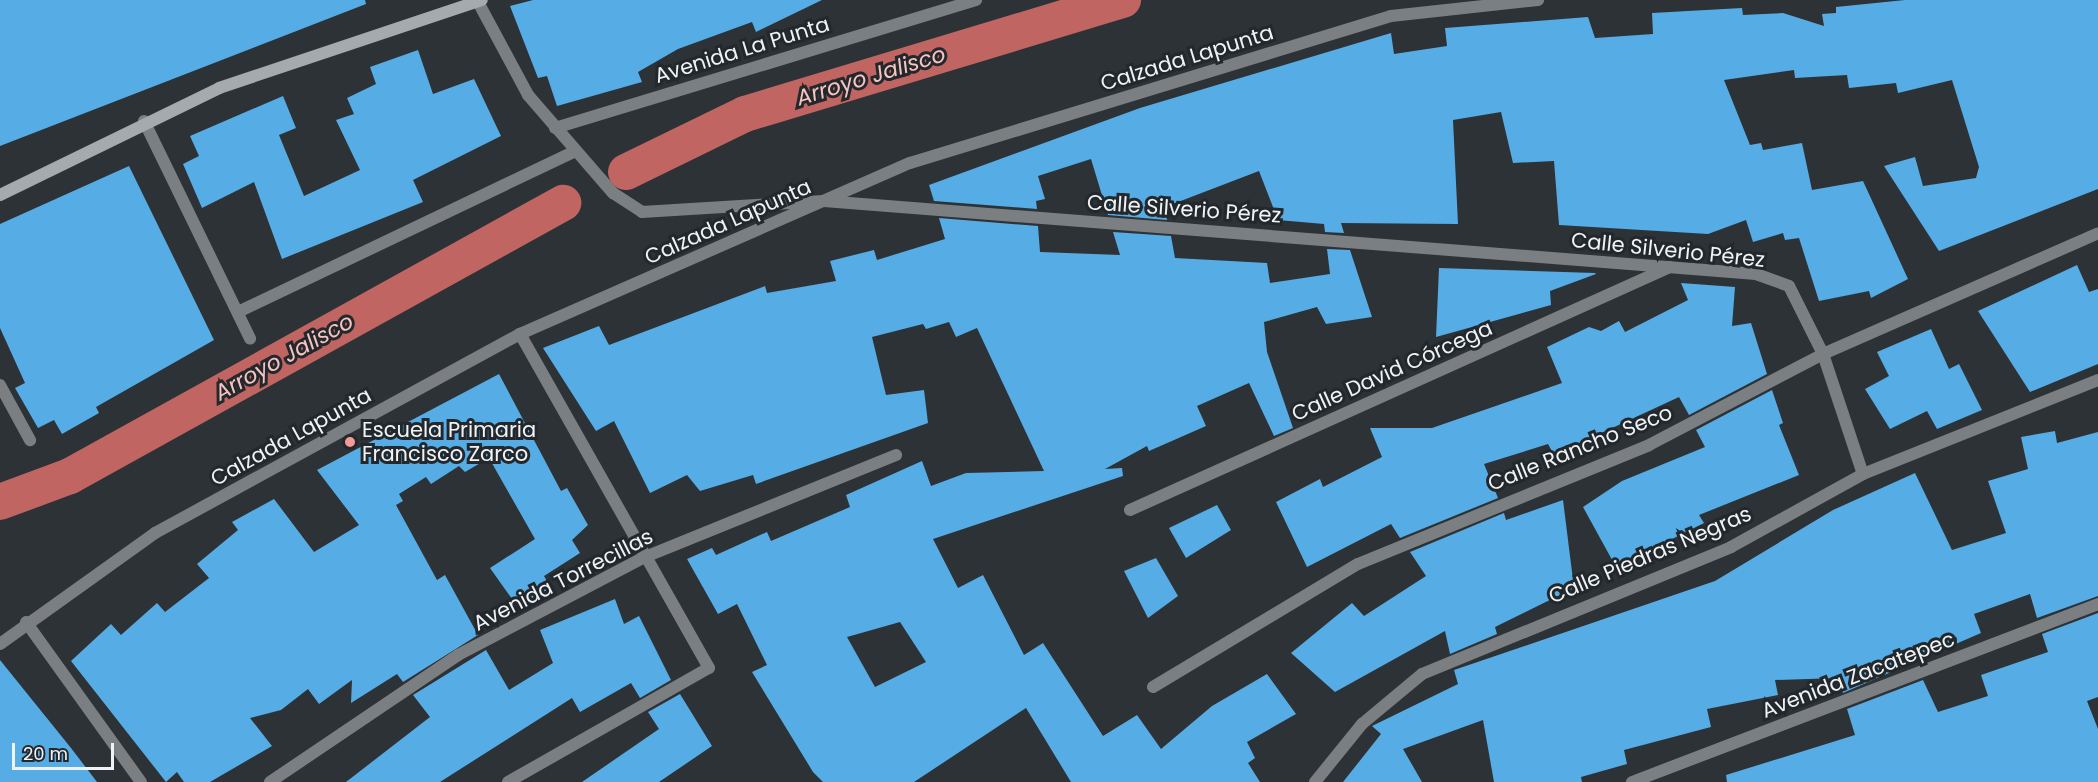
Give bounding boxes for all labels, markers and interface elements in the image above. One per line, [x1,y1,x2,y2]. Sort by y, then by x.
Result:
street label: Avenida La Punta [652,11,832,89]
street label: Calzada Lapunta [1097,20,1277,96]
water label: Arroyo Jalisco [793,41,949,111]
street label: Calzada Lapunta [641,174,815,270]
street label: Calle Silverio Pérez [1086,190,1282,228]
street label: Calle Silverio Pérez [1570,227,1766,273]
water label: Arroyo Jalisco [210,308,358,406]
street label: Calle David Córcega [1288,315,1496,427]
street label: Calzada Lapunta [206,382,376,492]
street label: Calle Rancho Seco [1484,400,1676,496]
place label: Escuela Primaria Francisco Zarco [362,417,536,467]
marker: Escuela Primaria Francisco Zarco [343,435,357,449]
street label: Calle Piedras Negras [1545,501,1755,609]
street label: Avenida Torrecillas [469,524,657,636]
street label: Avenida Zacatepec [1758,627,1958,723]
scale bar [15,731,117,769]
text: 20 m [23,741,68,766]

